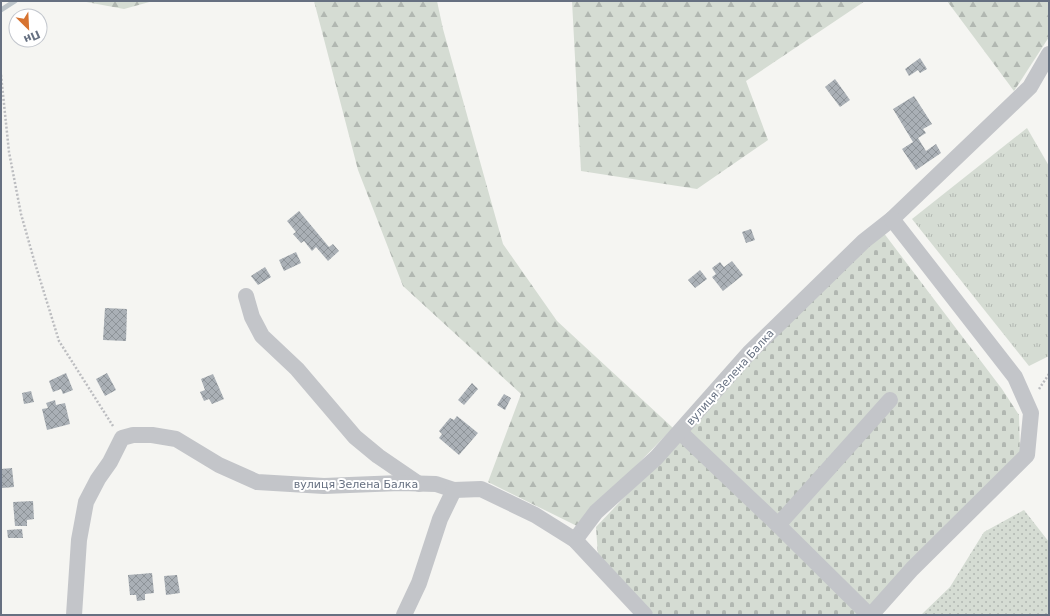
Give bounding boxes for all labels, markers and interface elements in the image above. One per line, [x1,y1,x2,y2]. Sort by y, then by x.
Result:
north arrow [8,8,48,48]
text: Пн [22,27,42,46]
street label: вулиця Зелена Балка [684,327,777,428]
street label: вулиця Зелена Балка [294,478,418,491]

